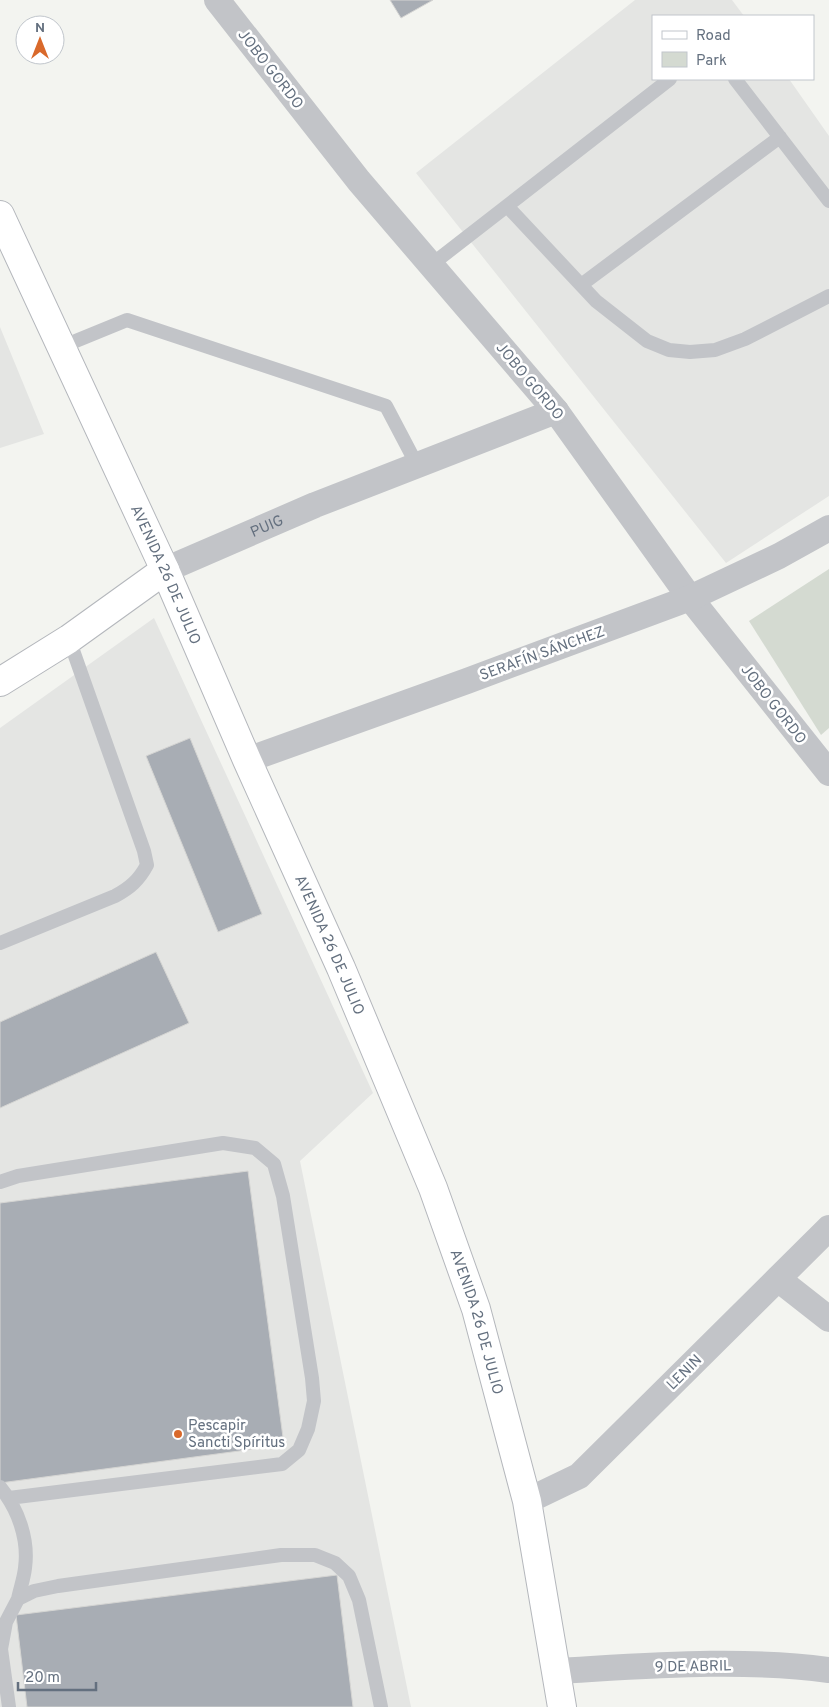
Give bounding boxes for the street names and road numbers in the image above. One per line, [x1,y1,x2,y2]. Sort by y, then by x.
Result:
street label: JOBO GORDO [233,26,307,113]
street label: JOBO GORDO [491,339,567,425]
street label: AVENIDA 26 DE JULIO [125,502,204,648]
street label: PUIG [248,512,287,543]
street label: SERAFÍN SÁNCHEZ [477,622,608,686]
street label: JOBO GORDO [736,661,810,748]
street label: AVENIDA 26 DE JULIO [289,872,368,1018]
street label: AVENIDA 26 DE JULIO [445,1247,506,1397]
street label: LENIN [663,1351,707,1395]
street label: 9 DE ABRIL [654,1657,732,1678]

